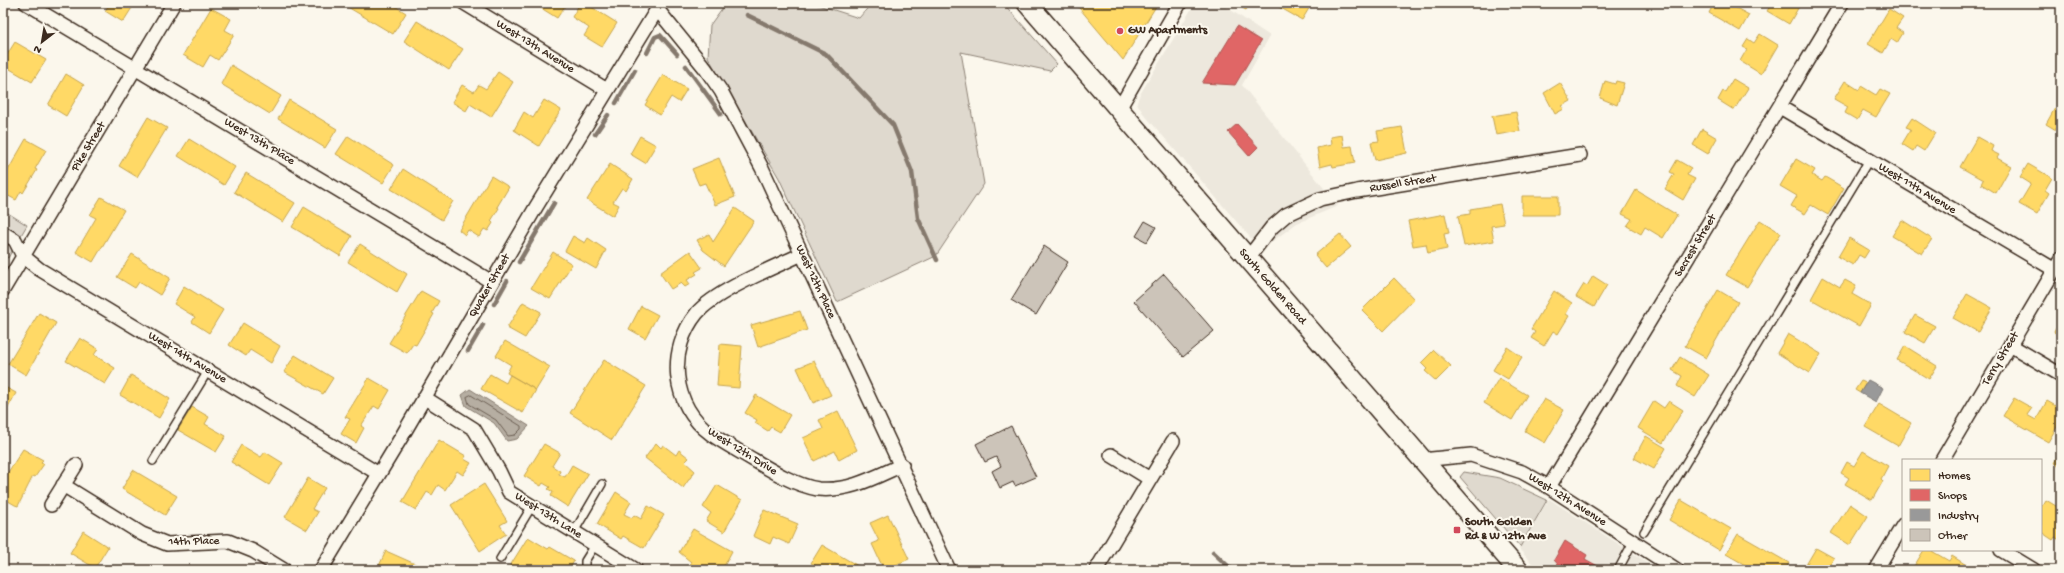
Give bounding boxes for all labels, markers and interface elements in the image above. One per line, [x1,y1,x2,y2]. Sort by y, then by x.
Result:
street label: West 13th Avenue [493,17,578,77]
north arrow [22,22,62,62]
place label: GW Apartments [1128,24,1208,38]
marker: GW Apartments [1115,26,1125,36]
text: N [32,42,44,56]
street label: West 13th Place [221,115,298,169]
street label: Pike Street [68,119,110,175]
street label: West 11th Avenue [1875,160,1959,218]
street label: Russell Street [1369,172,1438,196]
street label: Secrest Street [1672,211,1721,280]
street label: West 12th Place [792,243,839,322]
street label: South Golden Road [1235,246,1309,329]
street label: Quaker Street [466,251,514,320]
street label: West 14th Avenue [145,329,230,387]
street label: Terry Street [1979,329,2023,389]
street label: West 12th Drive [705,425,780,479]
legend [1902,459,2042,551]
street label: West 12th Avenue [1525,470,1609,530]
text: Homes [1938,470,1971,484]
street label: West 13th Lane [512,490,585,543]
text: Shops [1938,490,1967,504]
text: Industry [1938,510,1979,524]
place label: South Golden Rd & W 12th Ave [1464,516,1547,544]
marker: South Golden Rd & W 12th Ave [1452,525,1462,535]
text: Other [1938,530,1969,544]
street label: 14th Place [167,535,220,549]

